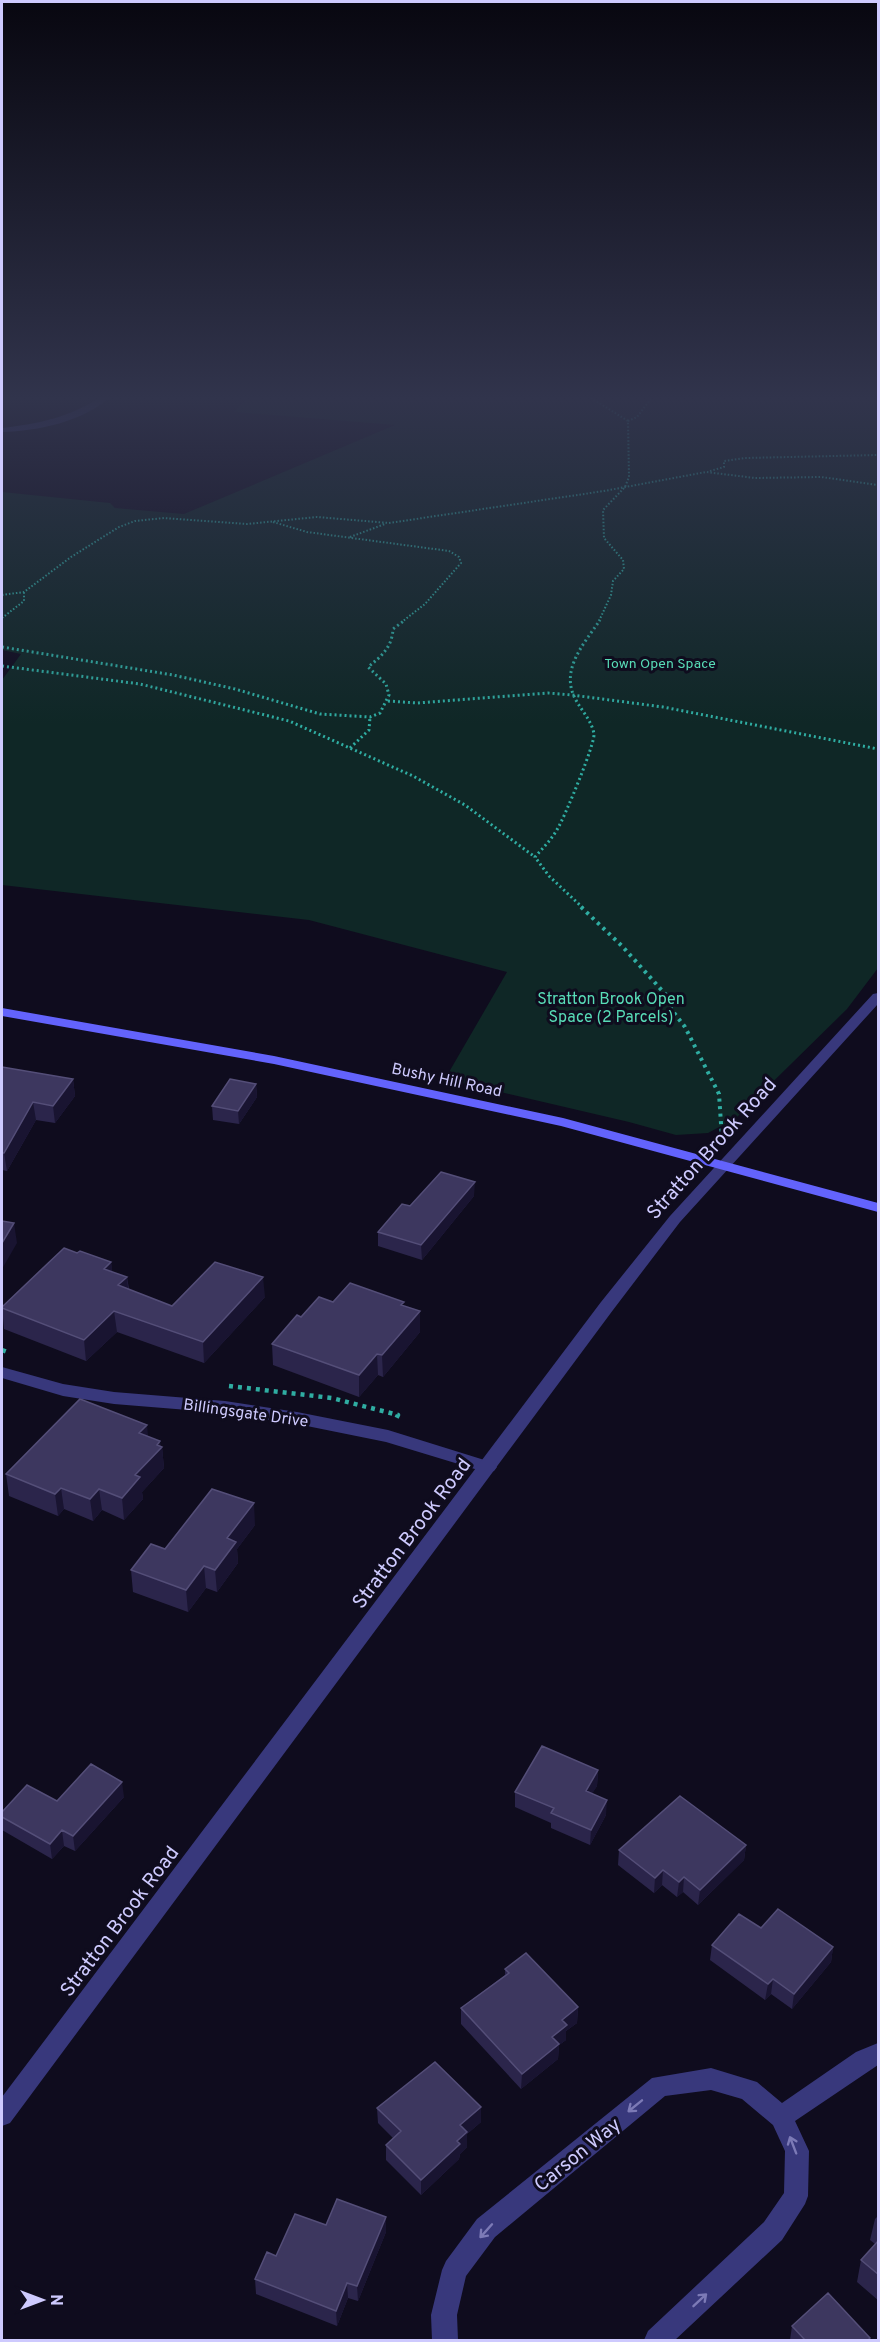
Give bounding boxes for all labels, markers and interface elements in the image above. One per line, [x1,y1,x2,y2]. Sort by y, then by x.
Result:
park label: Town Open Space [604,656,716,673]
park label: Stratton Brook Open Space (2 Parcels) [537,990,685,1028]
street label: Bushy Hill Road [389,1059,504,1102]
street label: Stratton Brook Road [642,1073,783,1226]
street label: Billingsgate Drive [182,1395,310,1433]
street label: Stratton Brook Road [347,1454,478,1615]
street label: Stratton Brook Road [55,1842,186,2003]
one-way arrow [628,2099,643,2113]
street label: Carson Way [529,2113,627,2199]
one-way arrow [787,2136,798,2154]
one-way arrow [479,2223,493,2238]
north arrow [12,2270,72,2330]
one-way arrow [692,2293,707,2308]
text: N [45,2294,65,2306]

